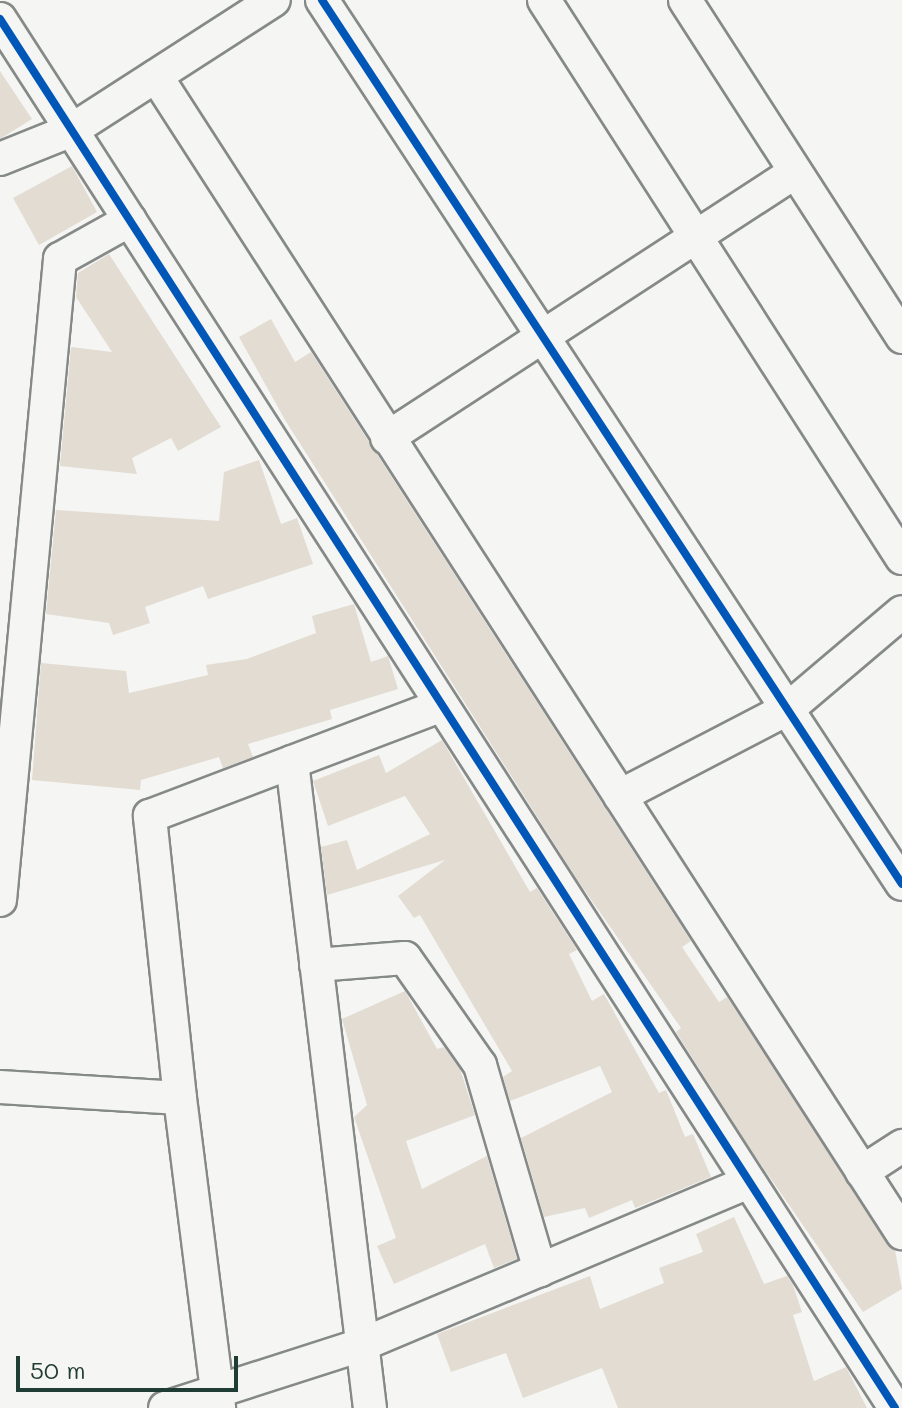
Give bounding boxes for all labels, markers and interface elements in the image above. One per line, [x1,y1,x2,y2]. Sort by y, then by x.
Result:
scale bar [20,1340,242,1390]
text: 50 m [30,1354,86,1385]

